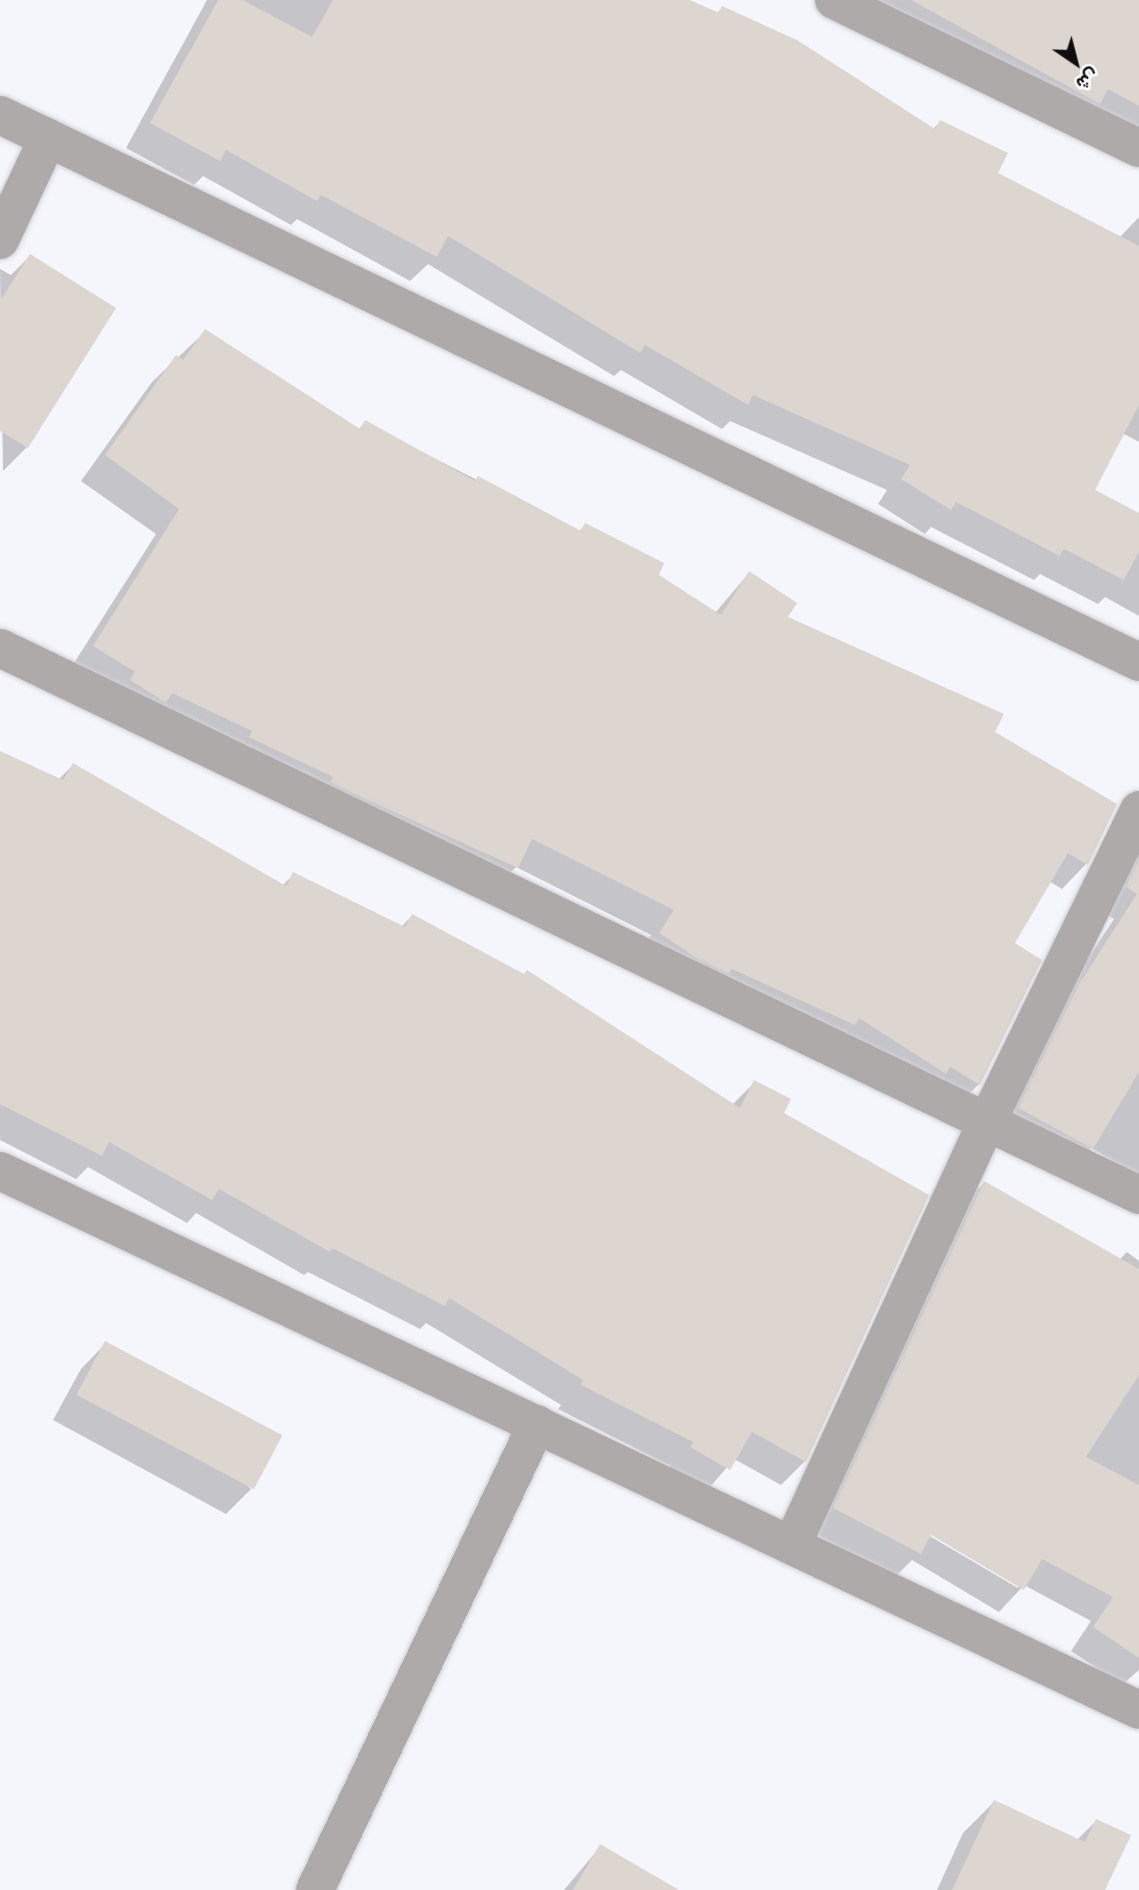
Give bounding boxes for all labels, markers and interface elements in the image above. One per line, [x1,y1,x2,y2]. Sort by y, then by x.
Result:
north arrow [1041,28,1111,98]
text: ش [1072,65,1104,97]

